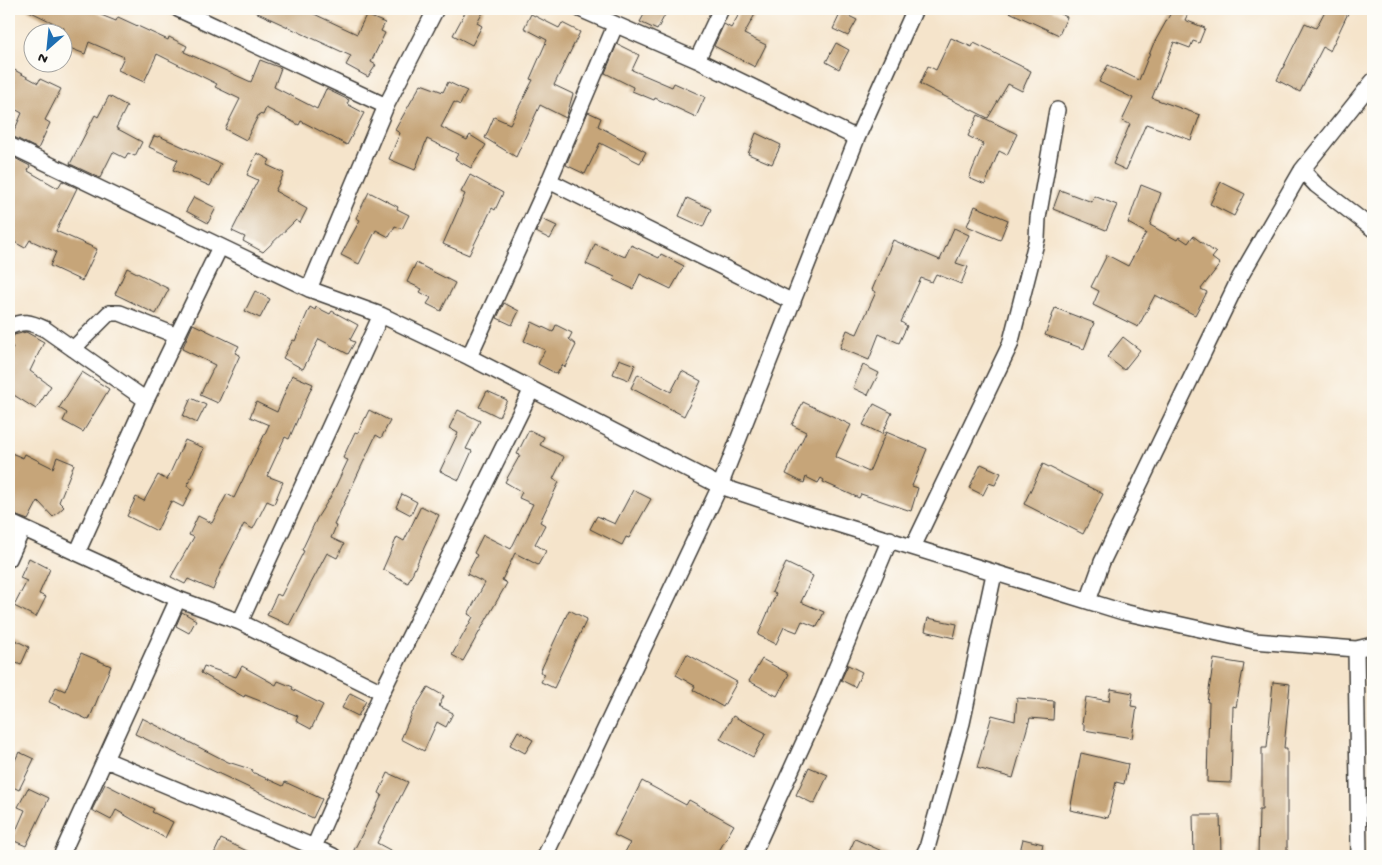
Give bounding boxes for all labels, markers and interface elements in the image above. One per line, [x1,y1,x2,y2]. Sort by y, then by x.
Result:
north arrow [22,22,72,72]
text: N [35,48,51,67]

